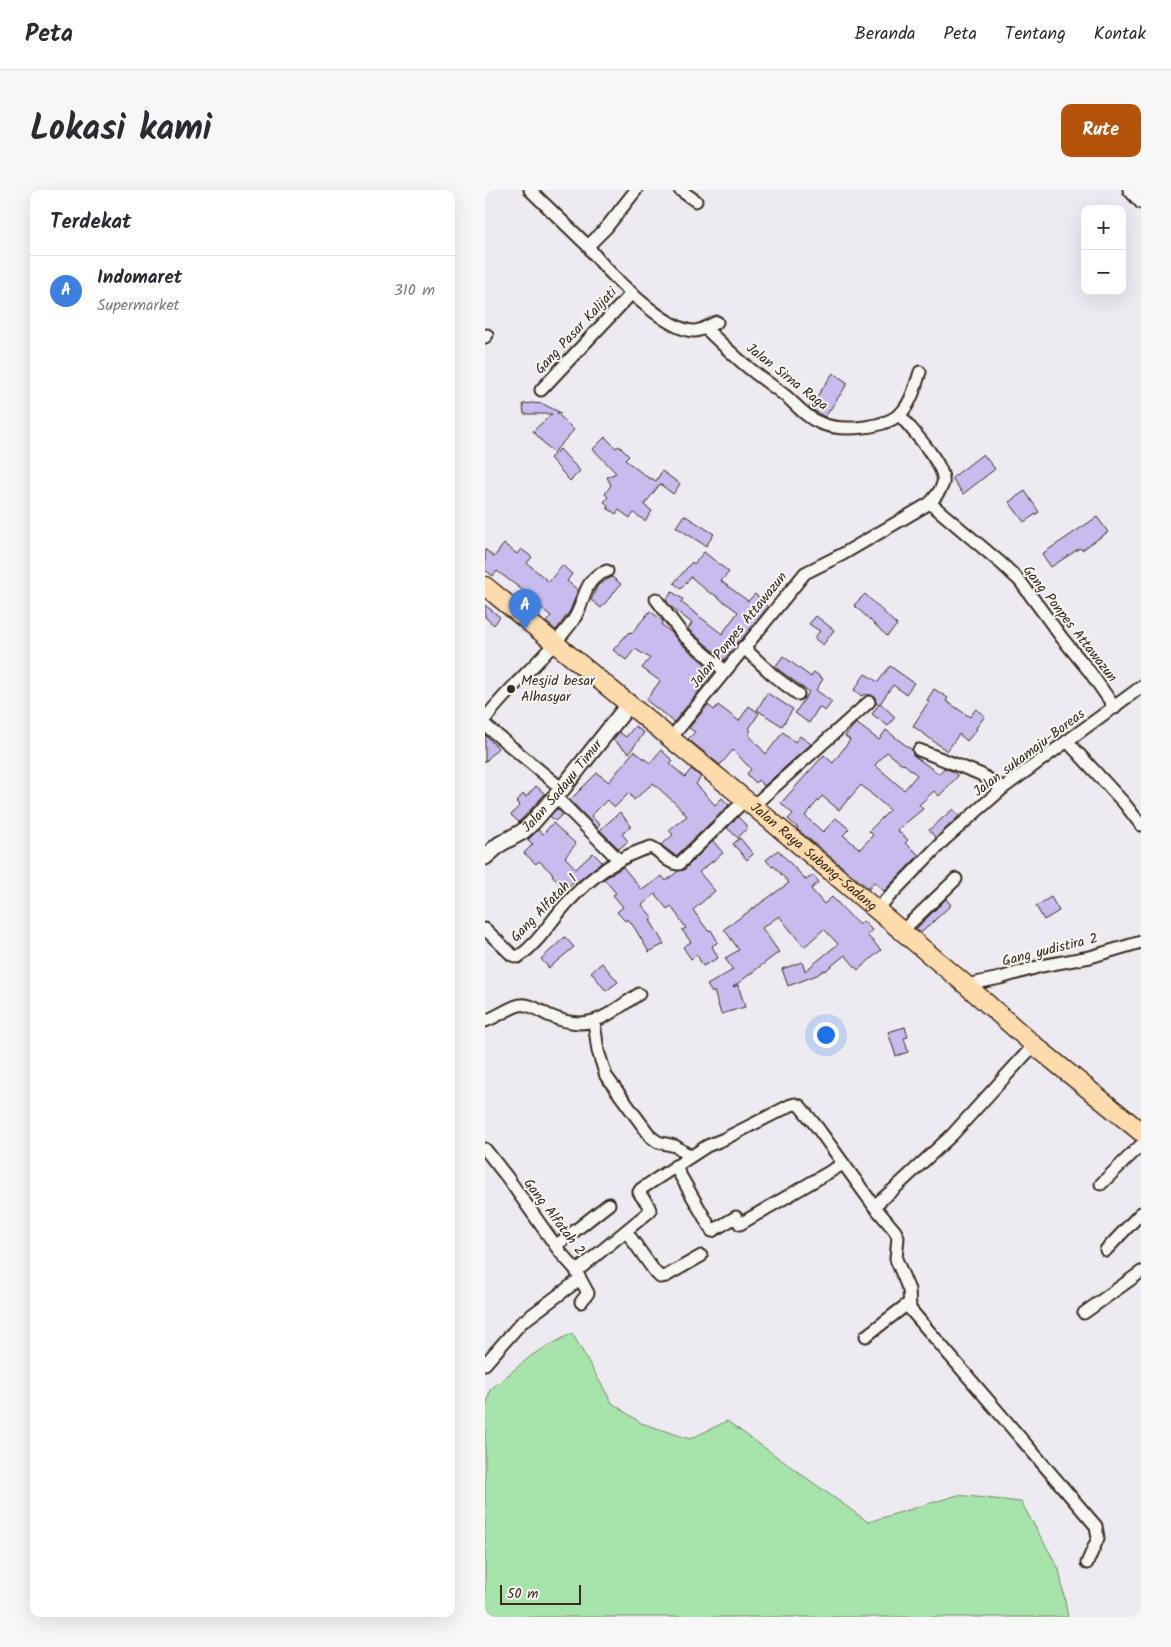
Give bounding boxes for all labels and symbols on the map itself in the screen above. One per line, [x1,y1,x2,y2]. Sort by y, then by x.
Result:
street label: Gang Pasar Kalijati [530,282,623,380]
street label: Jalan Sirna Raga [741,338,833,416]
street label: Gang Ponpes Attawazun [1017,561,1123,687]
street label: Jalan Ponpes Attawazun [685,567,793,693]
pin: A [509,589,541,630]
place label: Mesjid besar Alhasyar [521,670,596,708]
marker: Mesjid besar Alhasyar [505,683,517,695]
street label: Jalan sukamaju-Boreas [968,704,1090,802]
street label: Jalan Sadayu Timur [517,734,609,838]
street label: Jalan Raya Subang-Sadang [745,797,882,917]
street label: Gang Alfatah 1 [505,869,583,947]
street label: Gang yudistira 2 [1000,927,1100,973]
your location [813,1022,839,1048]
street label: Gang Alfatah 2 [518,1174,590,1260]
scale bar [500,1582,581,1605]

